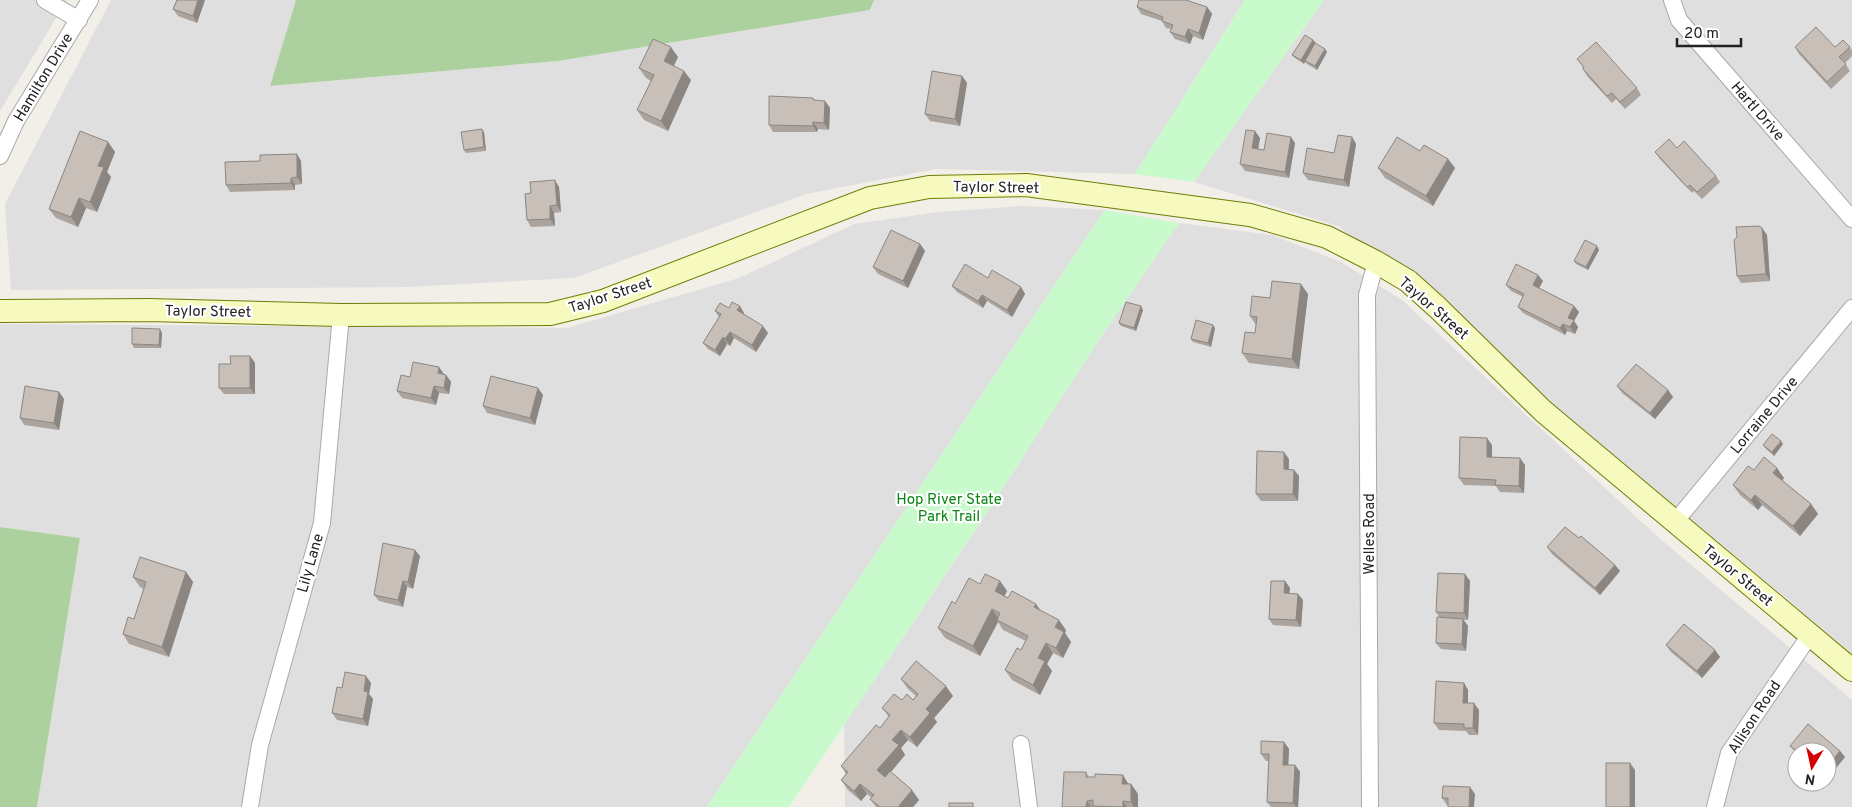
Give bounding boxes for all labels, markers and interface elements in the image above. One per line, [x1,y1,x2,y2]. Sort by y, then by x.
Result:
scale bar [1677,15,1741,47]
text: 20 m [1684,25,1719,44]
street label: Hamilton Drive [10,30,78,125]
street label: Hartl Drive [1726,78,1788,146]
street label: Taylor Street [953,178,1039,199]
street label: Taylor Street [566,274,655,319]
street label: Taylor Street [1394,274,1472,345]
street label: Taylor Street [165,302,251,323]
street label: Lorraine Drive [1727,373,1803,459]
park label: Hop River State Park Trail [896,491,1002,527]
street label: Welles Road [1361,493,1380,575]
street label: Lily Lane [294,532,329,595]
street label: Taylor Street [1698,541,1776,611]
street label: Allison Road [1724,678,1786,758]
north arrow [1787,742,1837,792]
text: N [1804,769,1817,788]

